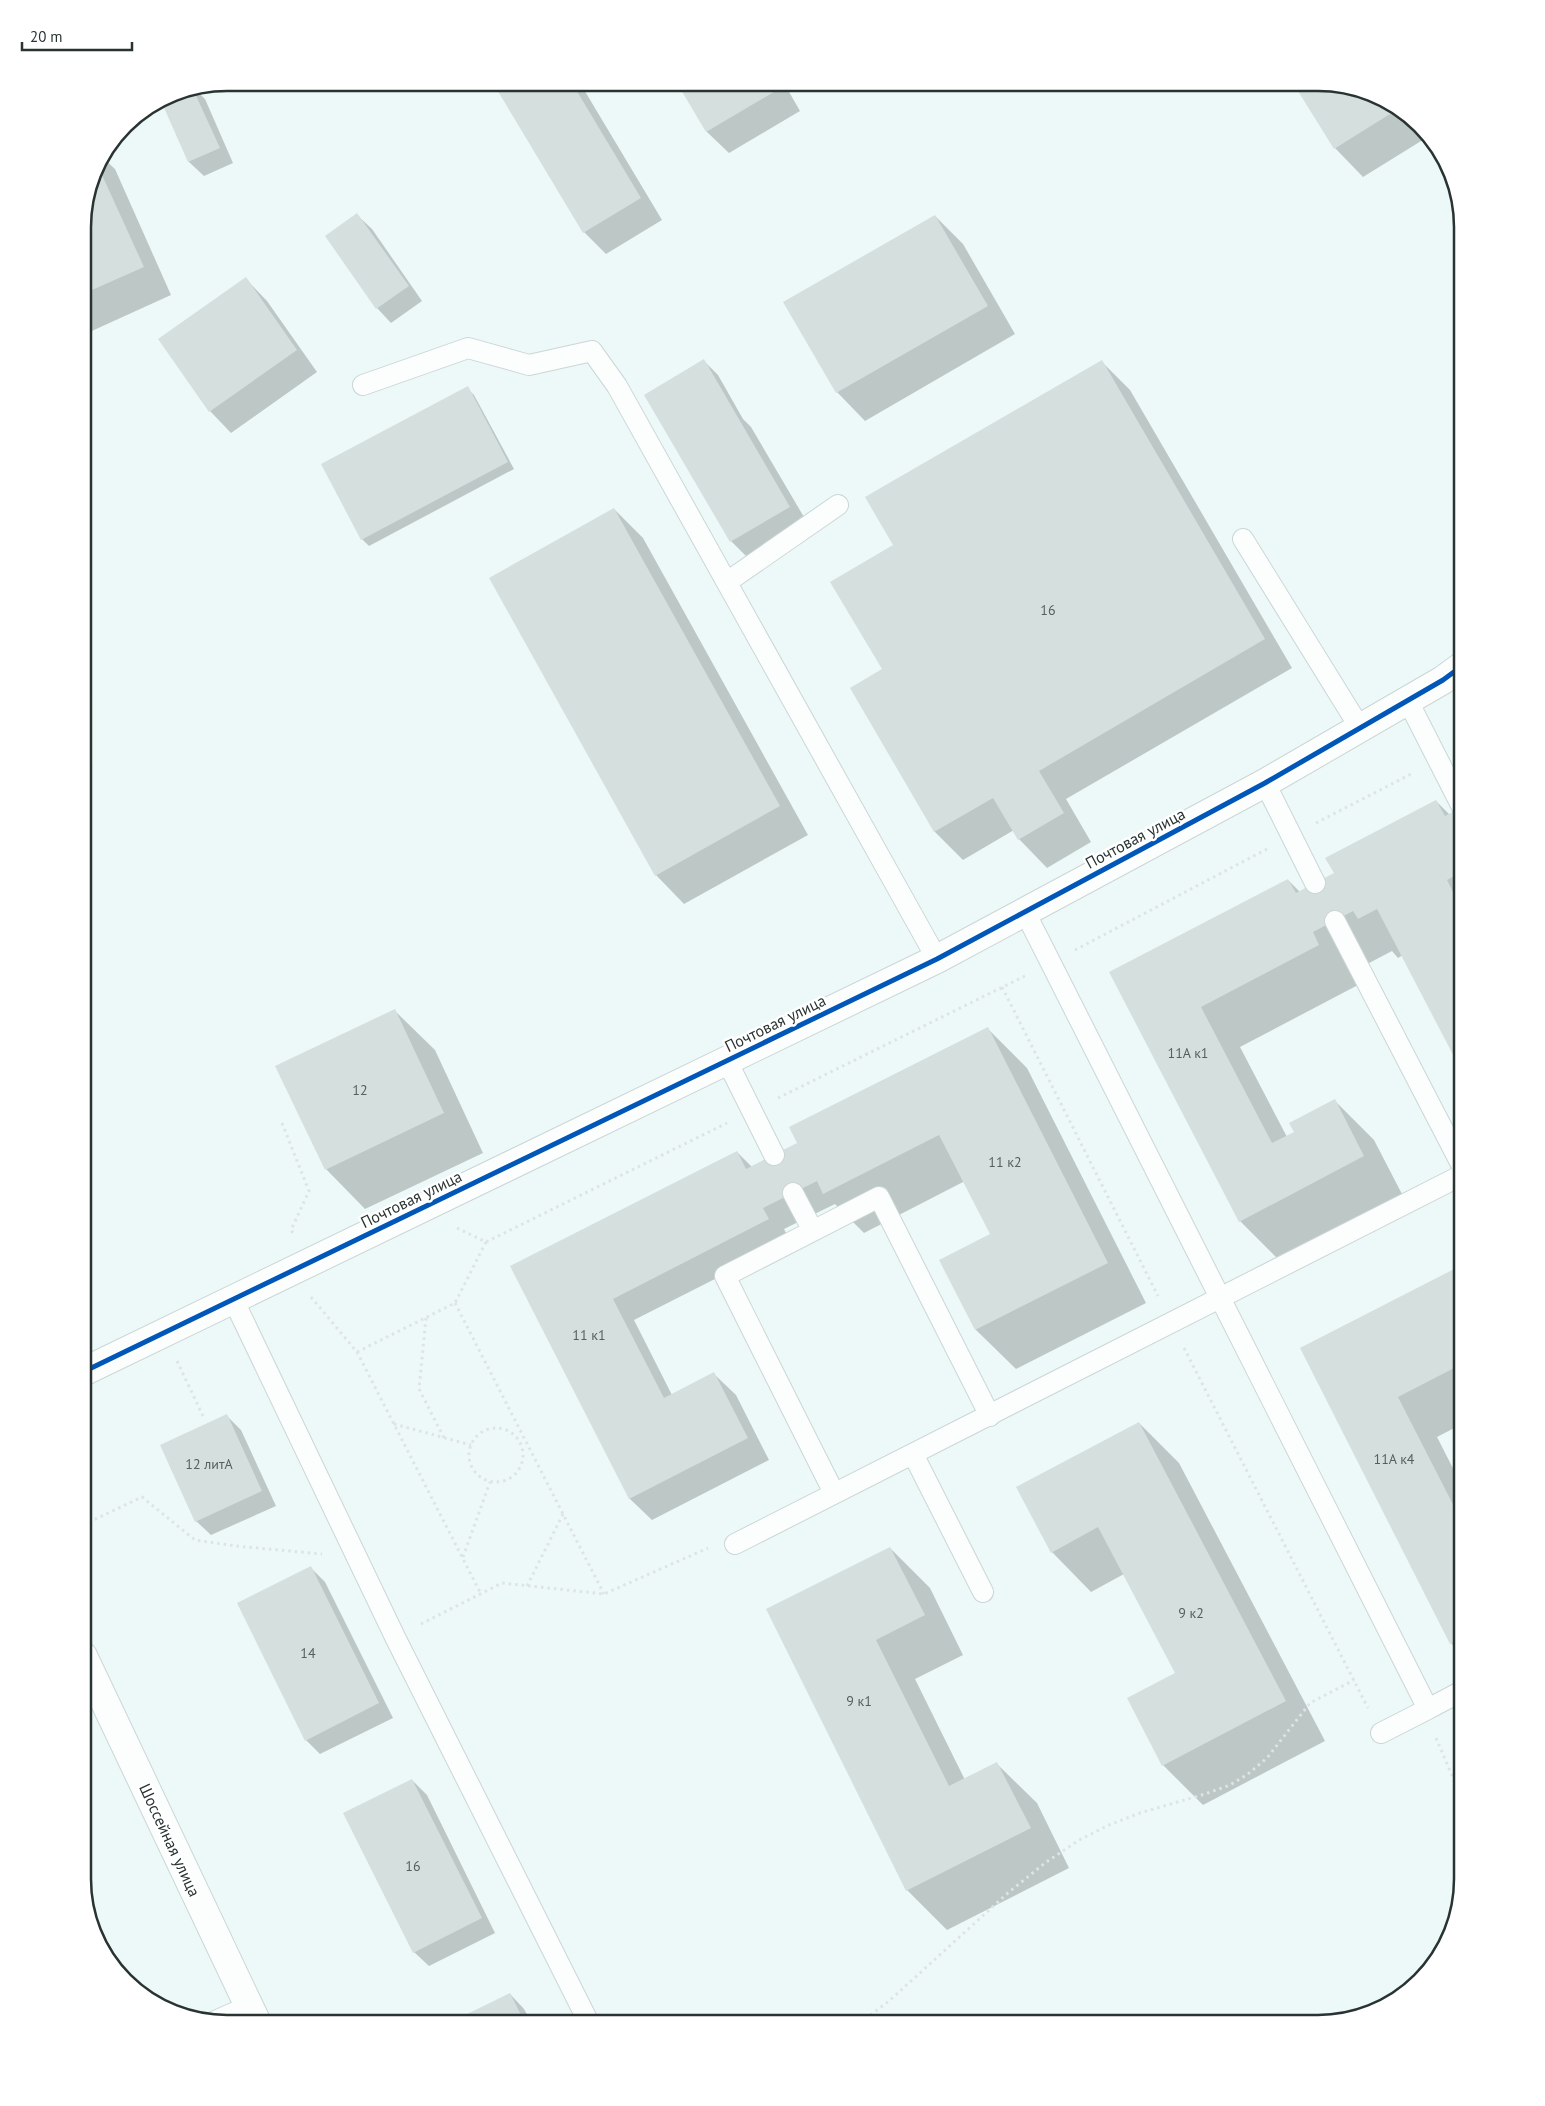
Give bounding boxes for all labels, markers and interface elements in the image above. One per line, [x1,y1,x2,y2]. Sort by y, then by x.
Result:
scale bar [22,20,132,52]
text: 20 m [30,27,63,46]
house number: 16 [1040,601,1056,619]
street label: Почтовая улица [1082,803,1188,873]
street label: Почтовая улица [721,990,829,1056]
house number: 11А к1 [1168,1044,1208,1062]
house number: 12 [352,1081,368,1099]
house number: 11 к2 [988,1153,1022,1171]
street label: Почтовая улица [357,1166,465,1232]
house number: 11 к1 [572,1326,606,1344]
house number: 11А к4 [1374,1450,1415,1468]
house number: 12 литА [185,1455,234,1473]
house number: 9 к2 [1178,1604,1204,1622]
house number: 14 [300,1644,316,1662]
house number: 9 к1 [846,1692,872,1710]
street label: Шоссейная улица [135,1780,205,1900]
house number: 16 [405,1857,421,1875]

